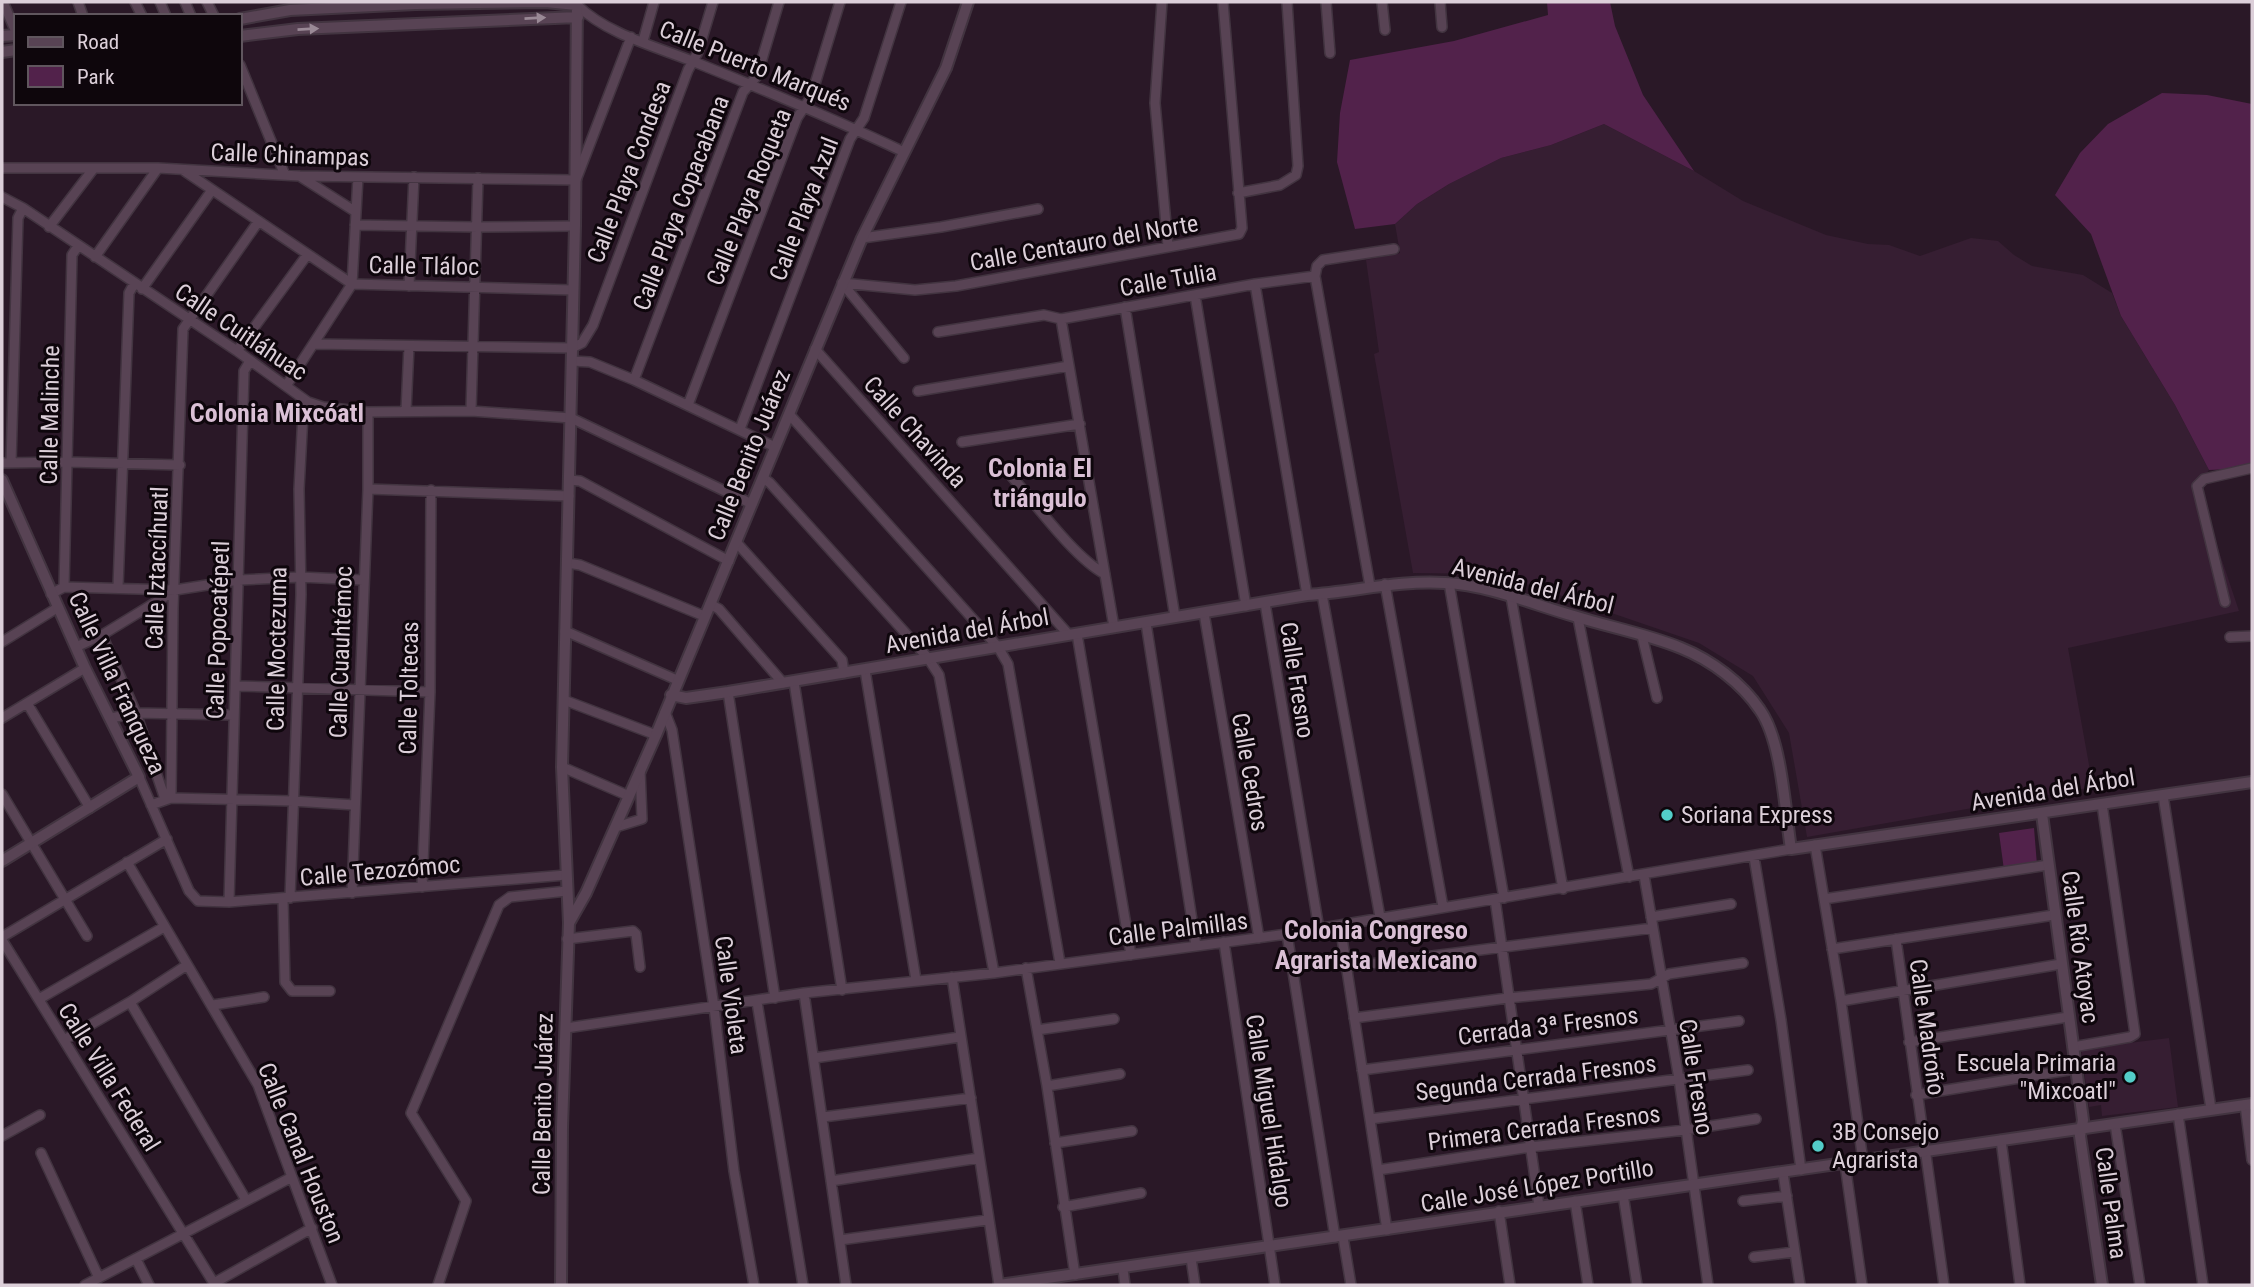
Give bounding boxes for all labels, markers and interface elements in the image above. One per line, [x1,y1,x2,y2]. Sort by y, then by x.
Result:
one-way arrow [524,12,546,23]
legend [14,14,242,105]
street label: Calle Puerto Marqués [655,15,855,117]
one-way arrow [297,23,319,34]
text: Road [77,30,119,54]
text: Park [77,65,115,89]
street label: Calle Playa Condesa [581,77,677,267]
street label: Calle Playa Copacabana [627,92,735,314]
street label: Calle Playa Roqueta [701,105,797,289]
street label: Calle Playa Azul [764,133,844,285]
street label: Calle Chinampas [210,138,370,172]
street label: Calle Centauro del Norte [968,209,1200,277]
street label: Calle Tláloc [368,251,480,281]
street label: Calle Tulia [1117,258,1219,302]
street label: Calle Cuitláhuac [170,277,312,387]
street label: Calle Malinche [35,345,65,485]
street label: Calle Benito Juárez [702,365,796,545]
street label: Calle Chavinda [858,371,972,493]
district label: Colonia Mixcóatl [190,398,364,428]
district label: Colonia El triángulo [988,453,1092,513]
street label: Calle Iztaccíhuatl [140,486,174,650]
street label: Calle Popocatépetl [201,540,235,720]
street label: Avenida del Árbol [1449,552,1617,620]
street label: Calle Cuauhtémoc [324,565,358,739]
street label: Calle Moctezuma [262,567,292,731]
street label: Calle Villa Franqueza [62,587,172,779]
street label: Avenida del Árbol [883,603,1051,659]
street label: Calle Fresno [1274,620,1320,740]
street label: Calle Toltecas [394,621,424,755]
street label: Calle Cedros [1226,711,1274,833]
street label: Avenida del Árbol [1969,763,2137,817]
place label: Soriana Express [1681,801,1833,829]
marker: Soriana Express [1659,807,1675,823]
street label: Calle Tezozómoc [299,850,461,892]
street label: Calle Río Atoyac [2055,869,2105,1025]
street label: Calle Palmillas [1107,907,1249,951]
district label: Colonia Congreso Agrarista Mexicano [1275,915,1477,975]
street label: Calle Violeta [709,934,753,1056]
street label: Calle Madroño [1904,957,1950,1097]
street label: Calle Villa Federal [52,998,166,1156]
street label: Cerrada 3ª Fresnos [1456,1001,1640,1051]
street label: Calle Miguel Hidalgo [1240,1012,1298,1210]
street label: Calle Benito Juárez [527,1013,559,1195]
street label: Calle Fresno [1673,1017,1719,1137]
street label: Segunda Cerrada Fresnos [1414,1049,1658,1107]
place label: Escuela Primaria "Mixcoatl" [1957,1049,2116,1105]
street label: Calle Canal Houston [252,1059,350,1247]
marker: Escuela Primaria "Mixcoatl" [2122,1069,2138,1085]
street label: Primera Cerrada Fresnos [1426,1100,1662,1156]
place label: 3B Consejo Agrarista [1832,1118,1939,1174]
marker: 3B Consejo Agrarista [1810,1138,1826,1154]
street label: Calle Palma [2089,1145,2133,1261]
street label: Calle José López Portillo [1418,1154,1656,1218]

